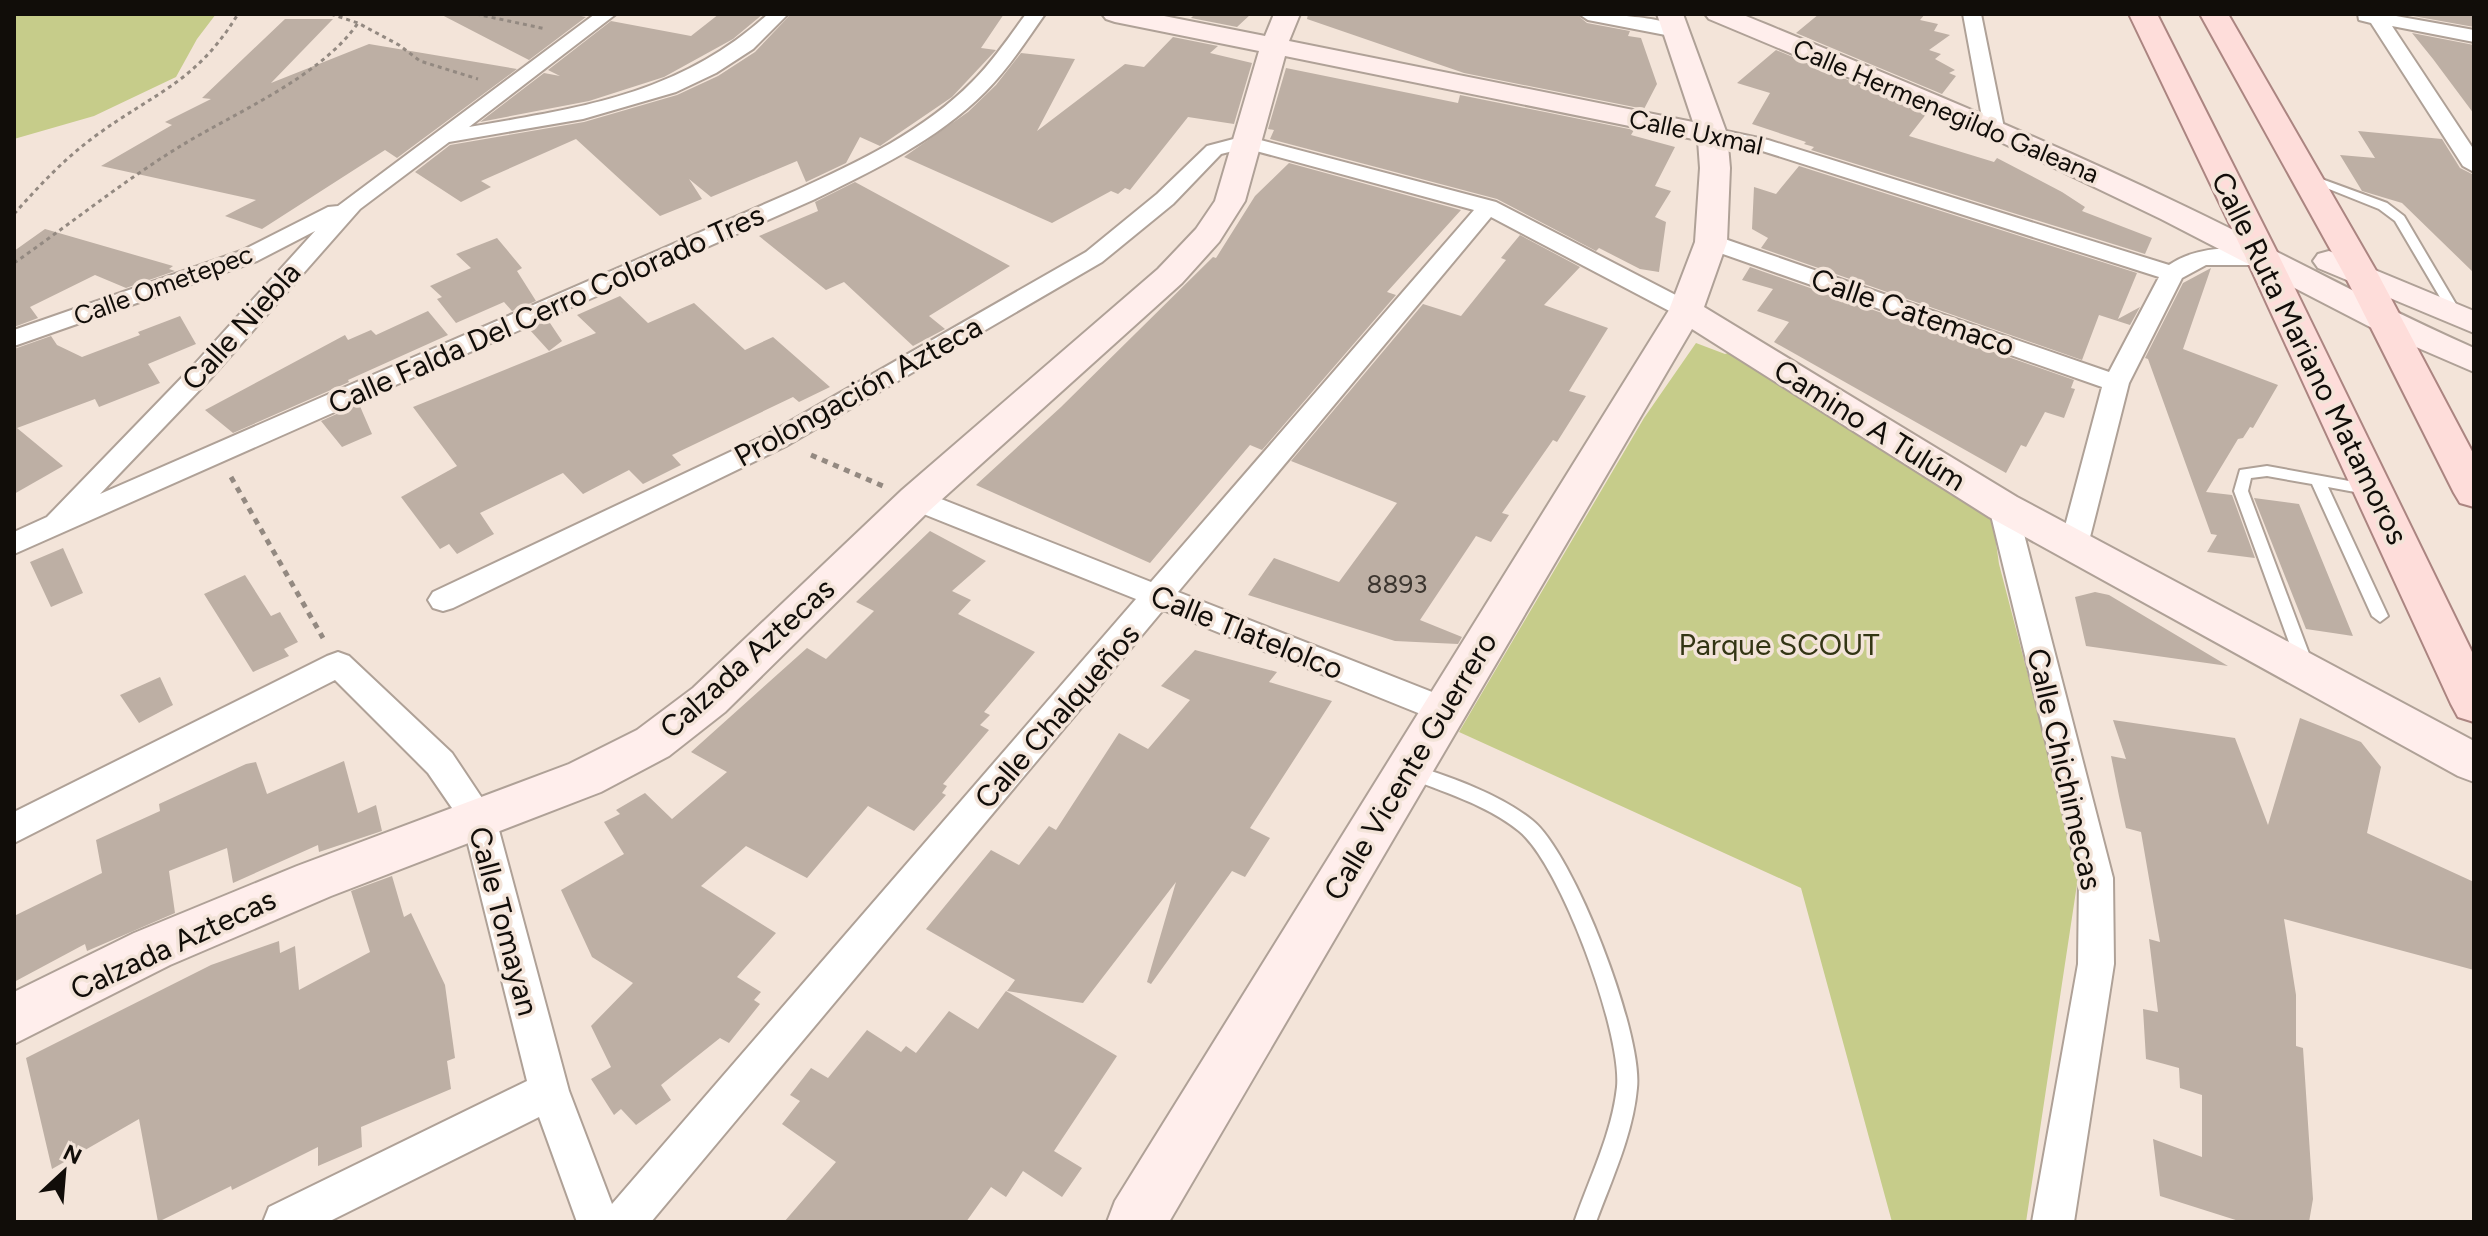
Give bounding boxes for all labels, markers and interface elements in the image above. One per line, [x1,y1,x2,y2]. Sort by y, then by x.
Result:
street label: Calle Hermenegildo Galeana [1788,32,2104,190]
street label: Calle Uxmal [1626,102,1766,162]
street label: Calle Ruta Mariano Matamoros [2204,166,2416,550]
street label: Calle Falda Del Cerro Colorado Tres [322,196,770,422]
street label: Calle Ometepec [69,238,257,332]
street label: Calle Niebla [174,254,308,398]
street label: Calle Catemaco [1806,260,2020,364]
street label: Prolongación Azteca [728,308,988,474]
street label: Camino A Tulúm [1767,351,1973,499]
house number: 8893 [1367,568,1427,600]
street label: Calzada Aztecas [652,570,842,746]
street label: Calle Tlatelolco [1145,577,1349,687]
street label: Calle Chalqueños [967,616,1147,816]
street label: Calle Vicente Guerrero [1315,625,1505,907]
park label: Parque SCOUT [1678,626,1880,663]
street label: Calle Chichimecas [2019,645,2111,893]
street label: Calle Tomayan [461,822,547,1020]
street label: Calzada Aztecas [65,880,281,1008]
north arrow [24,1132,104,1212]
text: N [59,1139,86,1170]

